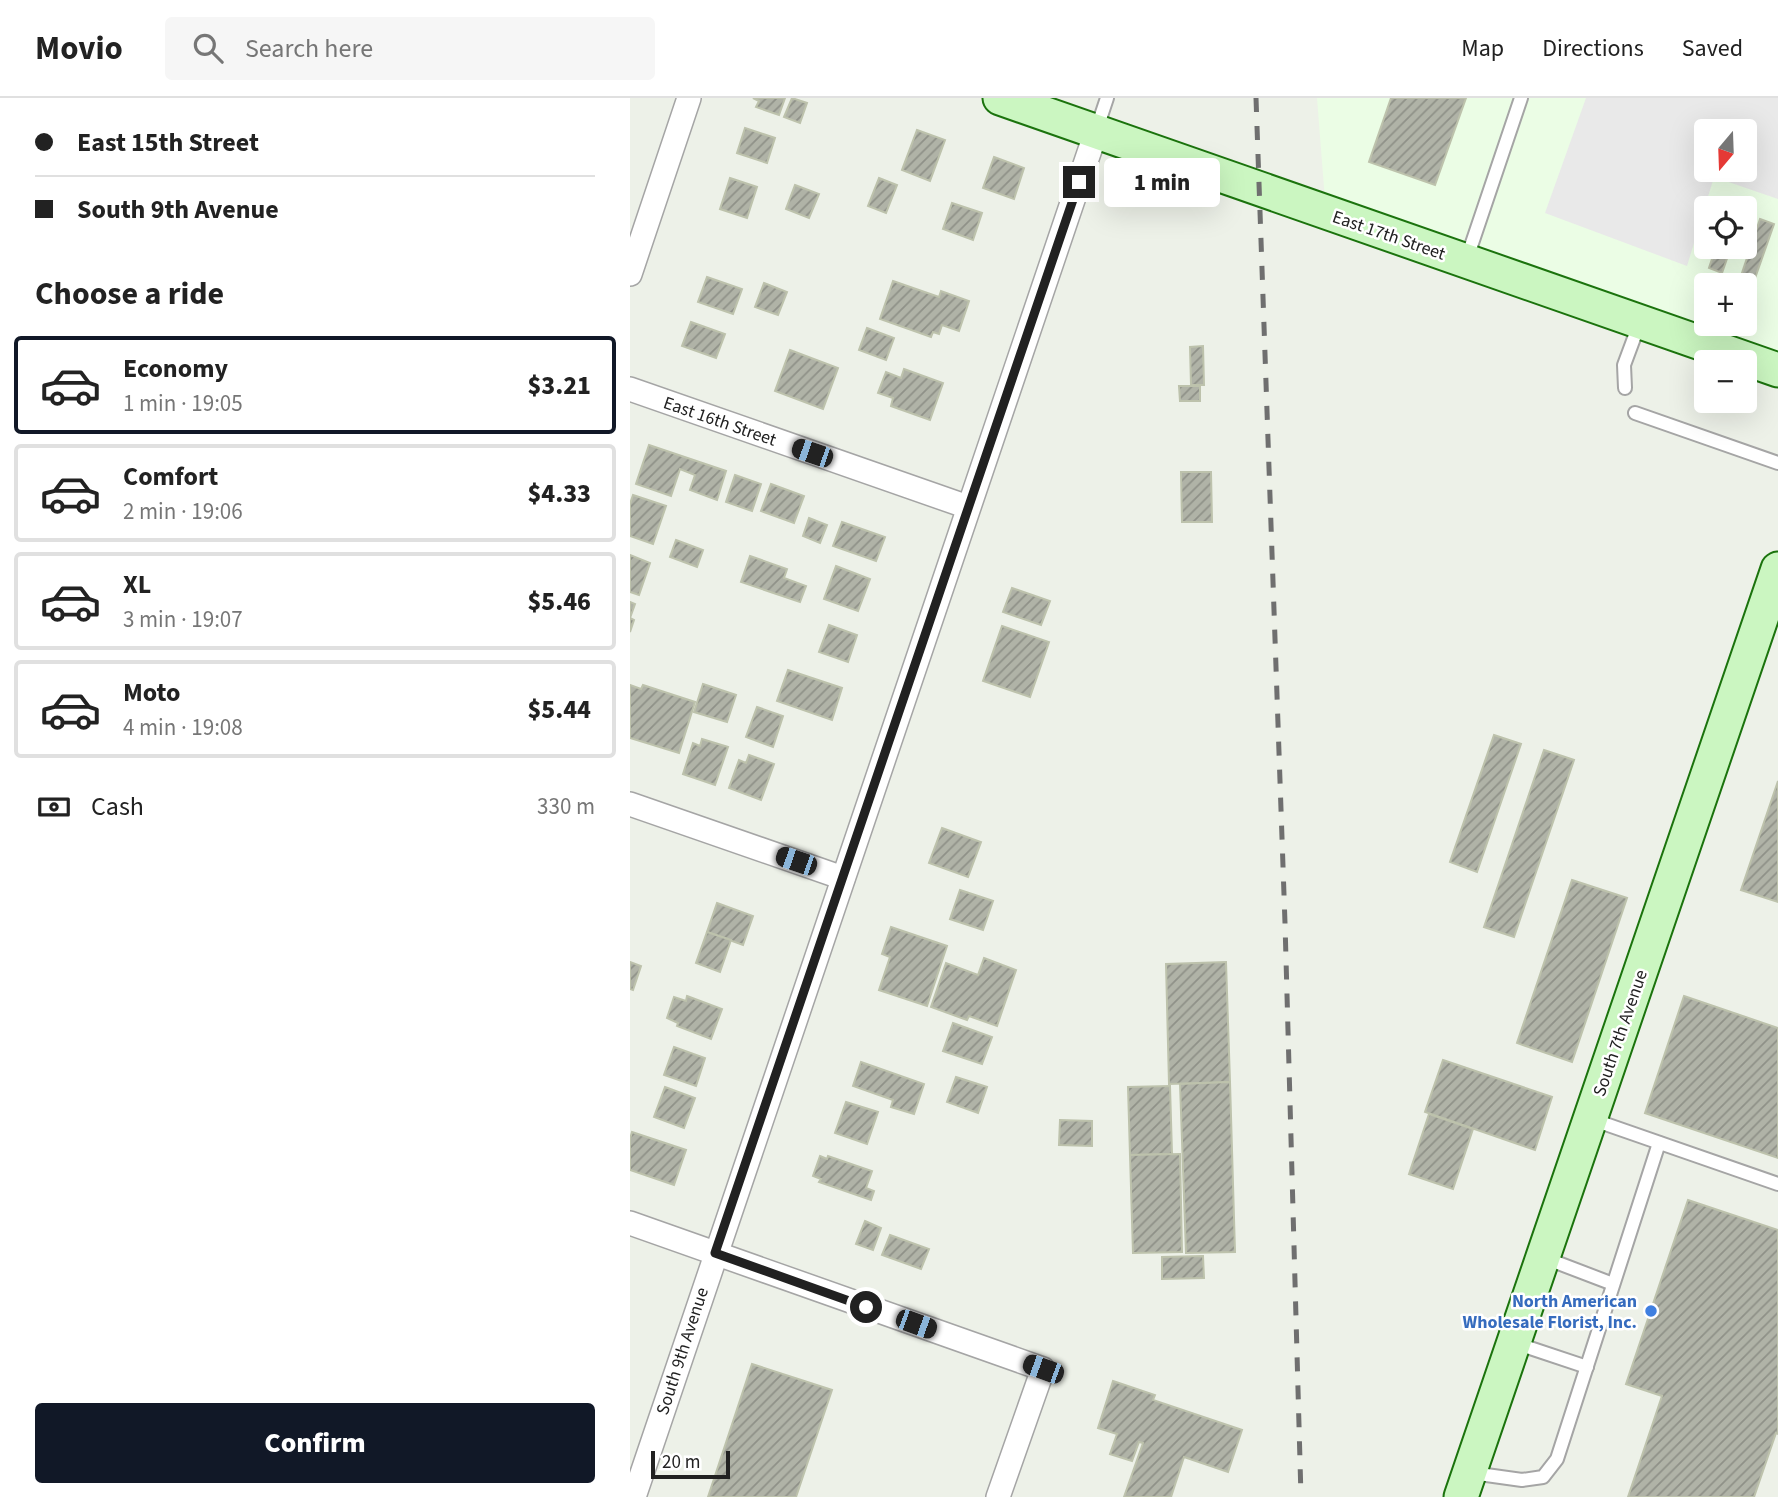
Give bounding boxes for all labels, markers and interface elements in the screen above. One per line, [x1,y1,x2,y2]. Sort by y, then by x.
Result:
search box [165,17,655,80]
text: Movio [35,25,123,72]
icon: search [189,29,227,67]
text: Search here [245,30,373,67]
text: Map [1461,31,1504,66]
text: Directions [1542,31,1644,66]
text: Saved [1682,31,1743,66]
north arrow [1694,119,1757,182]
map controls [1694,119,1757,413]
text: East 15th Street [77,124,259,161]
callout: 1 min [1104,158,1219,206]
route end [1063,166,1095,198]
text: 1 min [1134,166,1190,199]
text: South 9th Avenue [77,191,279,228]
button: locate [1694,196,1757,259]
street label: East 17th Street [1329,204,1449,266]
text: Choose a ride [35,271,224,317]
button: + [1694,273,1757,336]
text: Economy [123,350,228,387]
button: − [1694,350,1757,413]
icon: car [39,354,102,417]
text: $3.21 [527,367,591,404]
text: 1 min · 19:05 [123,387,243,420]
street label: East 16th Street [660,390,780,452]
car [789,436,836,470]
text: Comfort [123,458,218,495]
icon: car [39,462,102,525]
text: $4.33 [527,475,591,512]
text: 2 min · 19:06 [123,495,243,528]
text: XL [123,566,151,603]
icon: car [39,570,102,633]
text: $5.46 [527,583,591,620]
text: 3 min · 19:07 [123,603,243,636]
text: Moto [123,674,180,711]
icon: car [39,678,102,741]
text: $5.44 [527,691,591,728]
text: 4 min · 19:08 [123,711,243,744]
icon: cash [35,788,73,826]
text: Cash [91,788,144,825]
text: 330 m [537,790,595,823]
car [773,844,820,878]
street label: South 7th Avenue [1587,966,1654,1100]
street label: South 9th Avenue [650,1284,715,1418]
place label: North American Wholesale Florist, Inc. [1463,1289,1637,1335]
route start [850,1291,882,1323]
marker: North American Wholesale Florist, Inc. [1643,1303,1659,1319]
car [893,1307,940,1341]
car [1020,1352,1067,1386]
button: Confirm [35,1403,595,1483]
scale bar [651,1448,730,1480]
text: 20 m [662,1449,700,1476]

